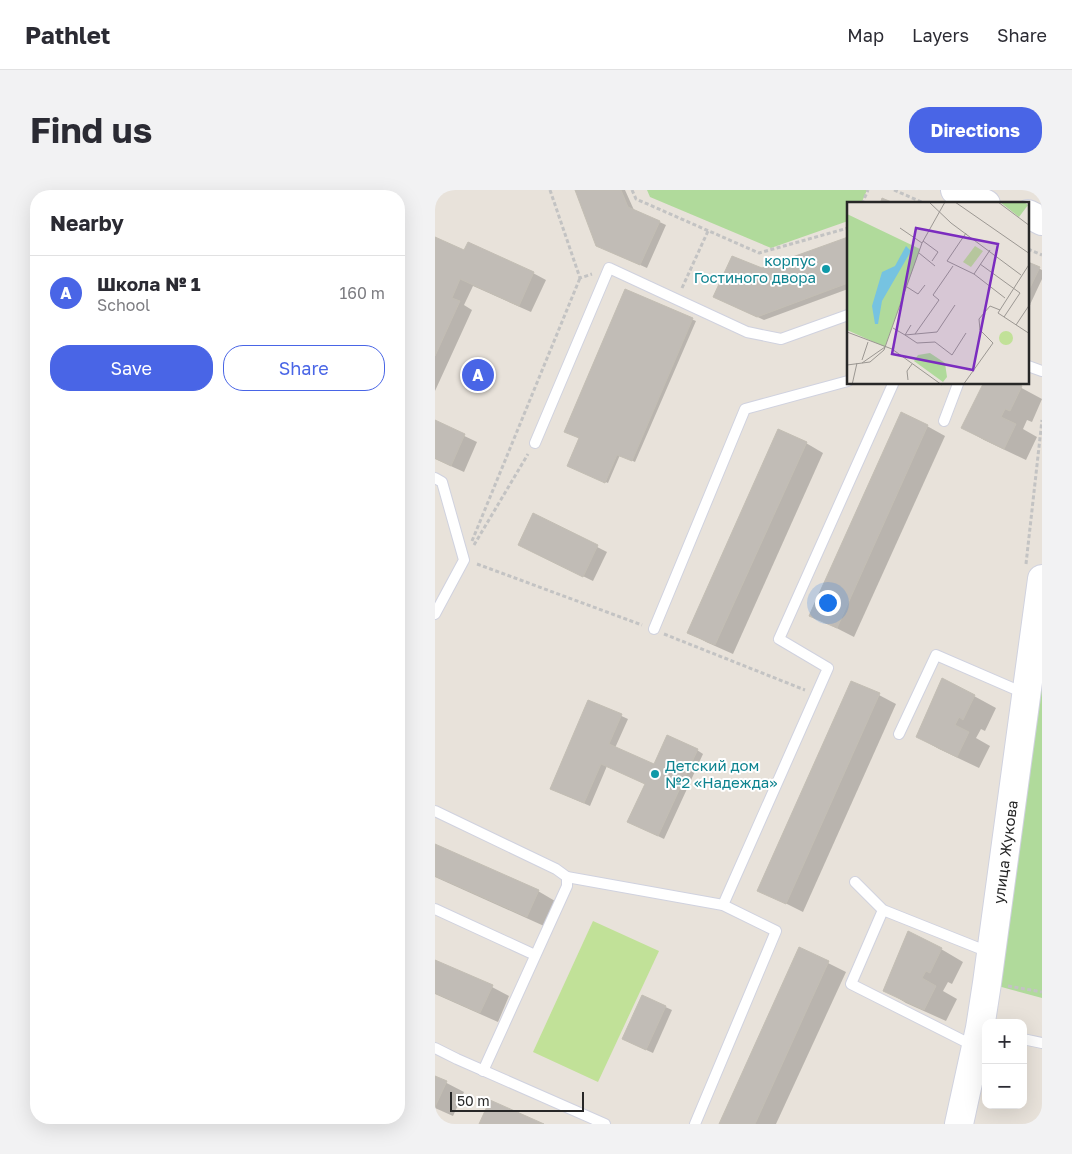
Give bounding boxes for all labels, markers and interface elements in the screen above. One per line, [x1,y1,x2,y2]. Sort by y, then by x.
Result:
text: Pathlet [25,20,110,49]
text: Map [847,24,884,46]
text: Layers [912,24,969,46]
text: Share [997,24,1047,46]
button: Directions [909,107,1042,153]
text: Find us [30,109,152,151]
inset map [847,202,1029,385]
text: Nearby [50,210,124,236]
place label: корпус Гостиного двора [694,251,816,286]
marker: корпус Гостиного двора [820,263,832,275]
text: Школа № 1 [97,272,201,295]
text: A [60,283,72,303]
text: 160 m [339,283,385,303]
text: School [97,295,150,315]
button: Save [50,345,213,391]
button: Share [223,345,385,391]
pin: A [462,356,494,394]
your location [815,590,841,616]
place label: Детский дом №2 «Надежда» [665,756,778,791]
marker: Детский дом №2 «Надежда» [649,768,661,780]
street label: улица Жукова [989,799,1021,905]
map controls [982,1019,1027,1109]
button: + [982,1019,1027,1064]
button: − [982,1064,1027,1109]
scale bar [450,1089,584,1112]
text: 50 m [457,1092,490,1109]

